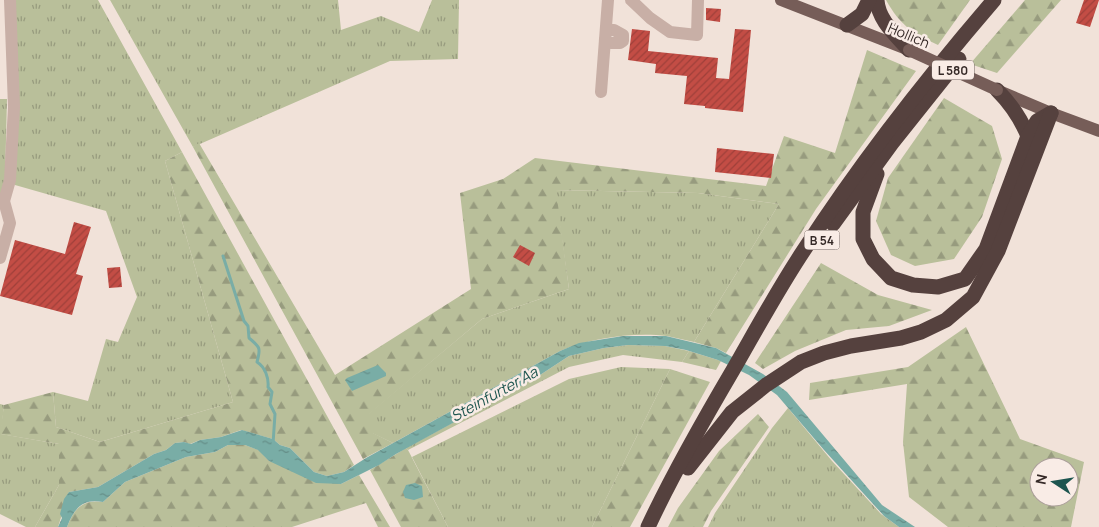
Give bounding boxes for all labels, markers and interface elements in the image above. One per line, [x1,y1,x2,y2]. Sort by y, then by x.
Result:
street label: Hollich [885,18,933,52]
road number: L 580 [932,60,974,80]
road number: B 54 [804,230,840,250]
water label: Steinfurter Aa [447,361,542,427]
north arrow [1029,457,1079,507]
text: N [1030,472,1051,486]

